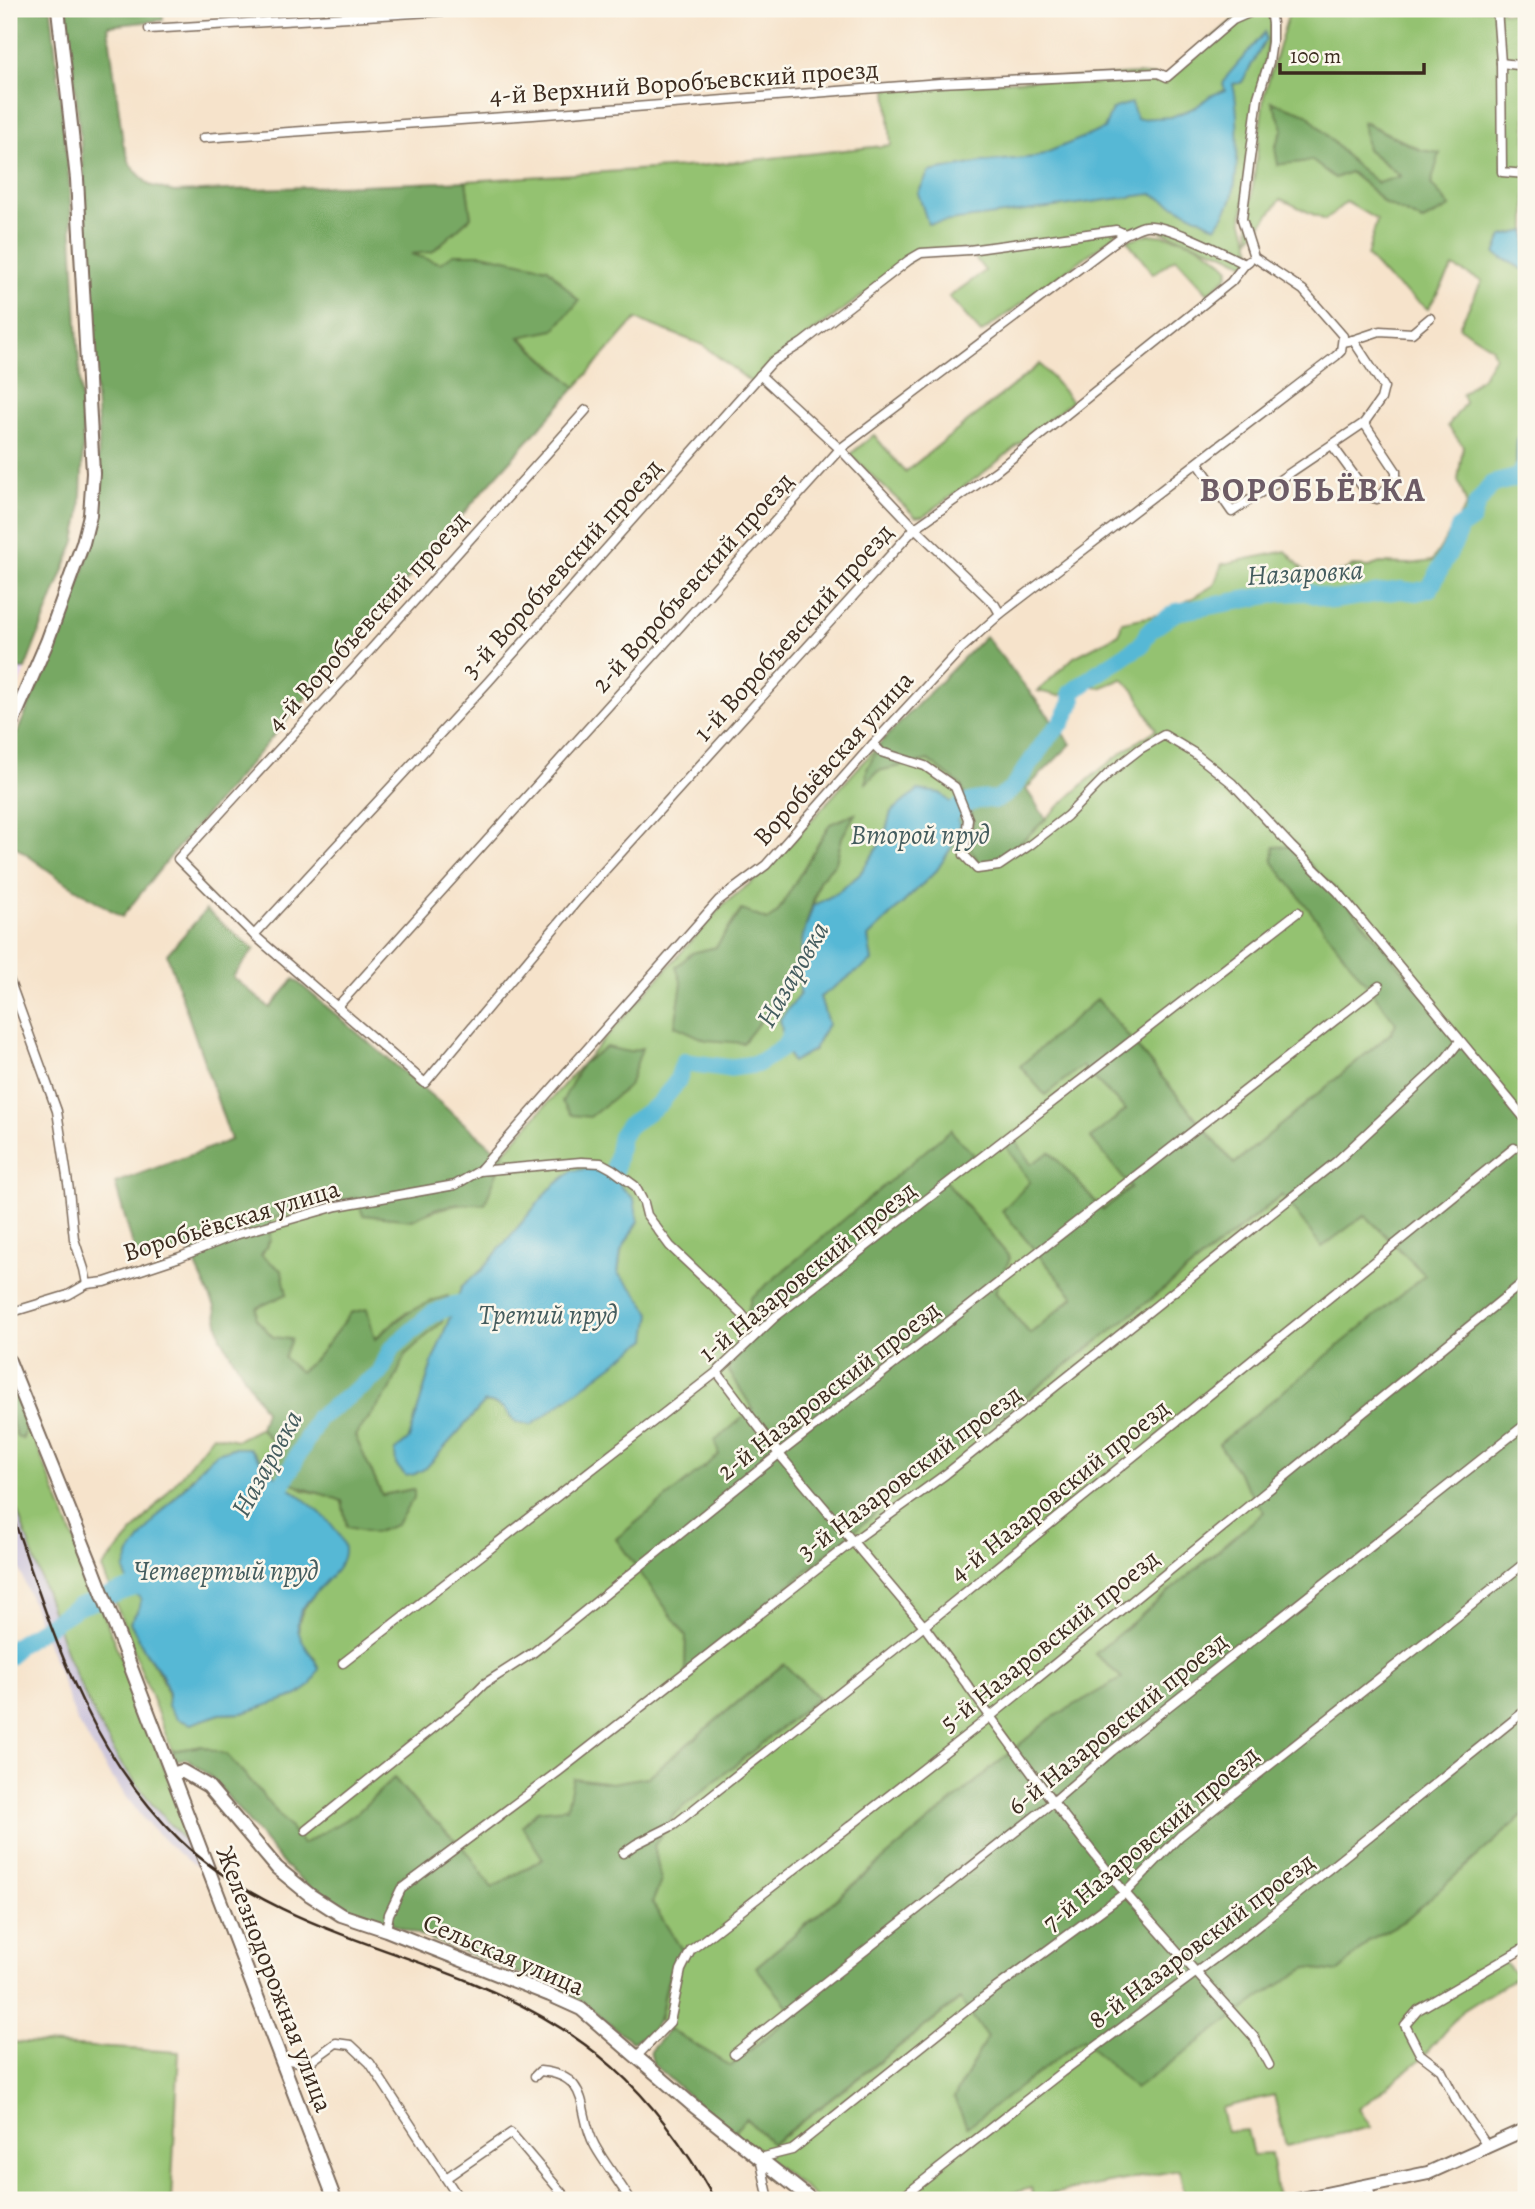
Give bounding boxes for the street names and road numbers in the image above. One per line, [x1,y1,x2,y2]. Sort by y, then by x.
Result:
street label: 4-й Верхний Воробъевский проезд [489,51,880,114]
street label: 3-й Воробъевский проезд [453,451,670,686]
street label: 2-й Воробъевский проезд [584,464,801,700]
street label: 4-й Воробъевский проезд [259,503,476,739]
street label: 1-й Воробъевский проезд [686,516,901,749]
street label: Воробьёвская улица [745,663,922,854]
street label: Воробьёвская улица [119,1171,344,1270]
street label: 1-й Назаровский проезд [691,1173,923,1370]
street label: 2-й Назаровский проезд [710,1292,947,1488]
street label: 3-й Назаровский проезд [790,1377,1029,1568]
street label: 4-й Назаровский проезд [942,1391,1176,1590]
street label: 5-й Назаровский проезд [932,1541,1166,1740]
street label: 6-й Назаровский проезд [1000,1624,1235,1823]
street label: 7-й Назаровский проезд [1035,1737,1266,1939]
street label: Железнодорожная улица [208,1841,341,2117]
street label: 8-й Назаровский проезд [1081,1844,1321,2037]
street label: Сельская улица [418,1905,590,2004]

